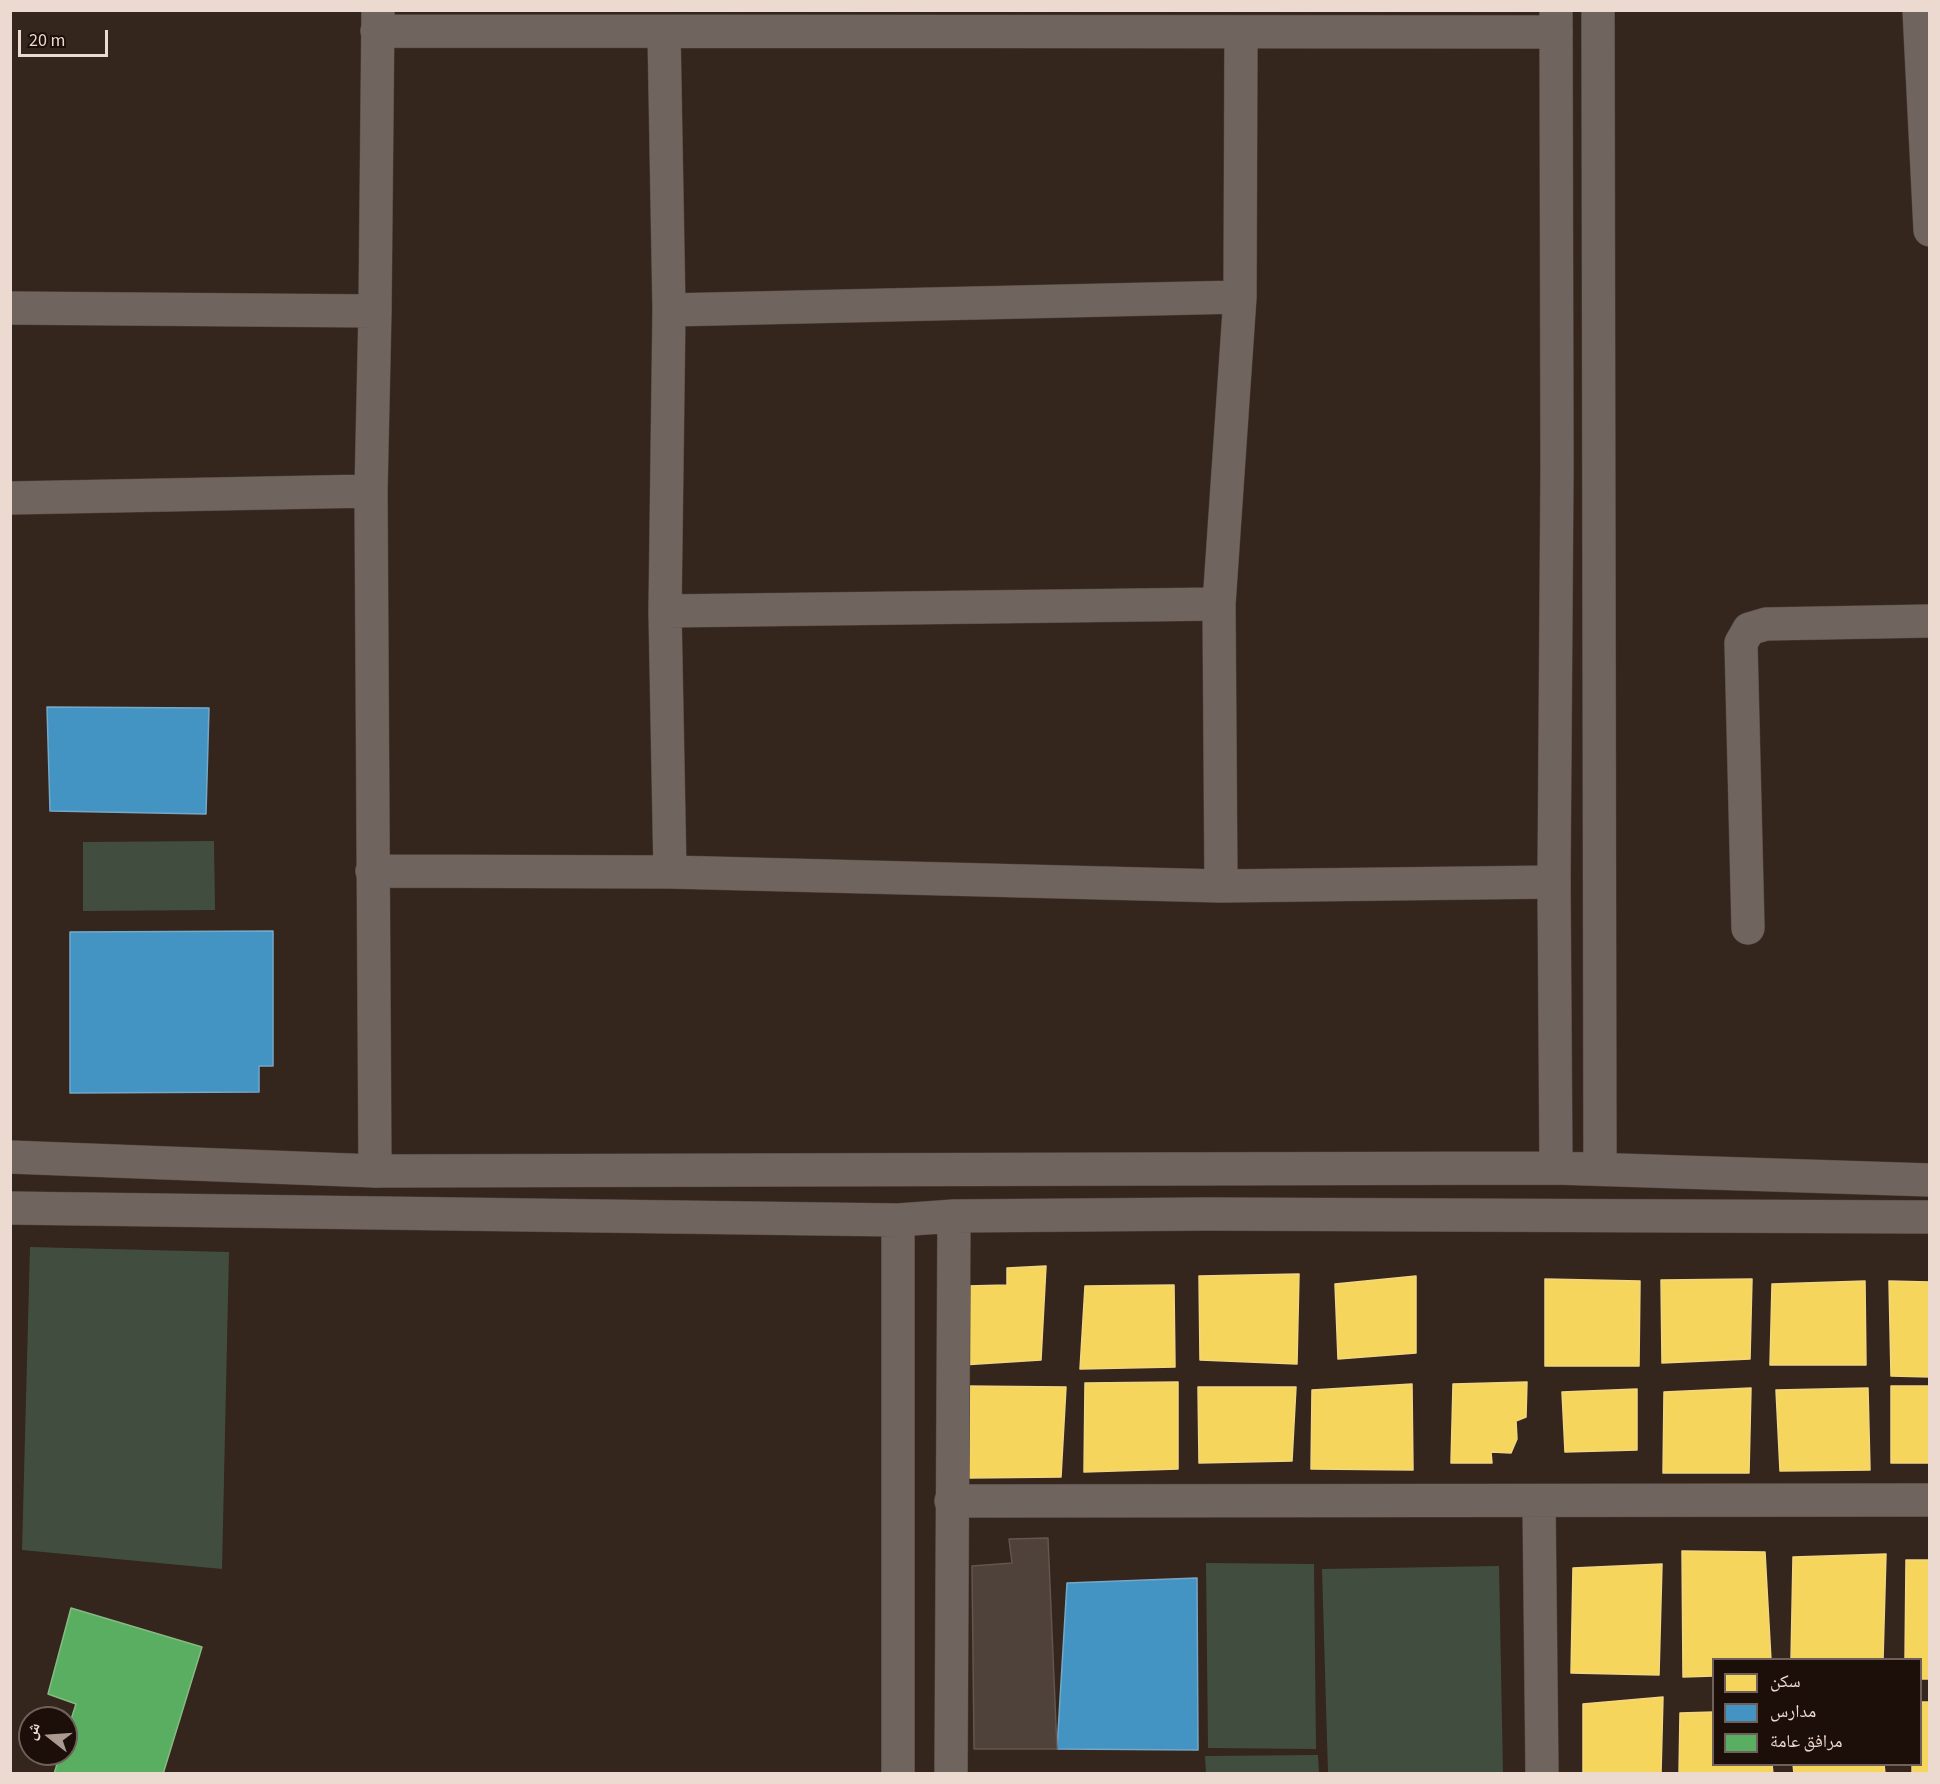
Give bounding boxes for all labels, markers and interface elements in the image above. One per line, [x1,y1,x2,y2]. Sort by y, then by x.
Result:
scale bar [21,18,111,56]
text: 20 m [29,28,65,53]
legend [1712,1658,1922,1766]
text: سكن [1770,1669,1801,1694]
text: مدارس [1770,1699,1816,1724]
north arrow [18,1706,78,1766]
text: ش [20,1720,46,1743]
text: مرافق عامة [1770,1729,1842,1754]

